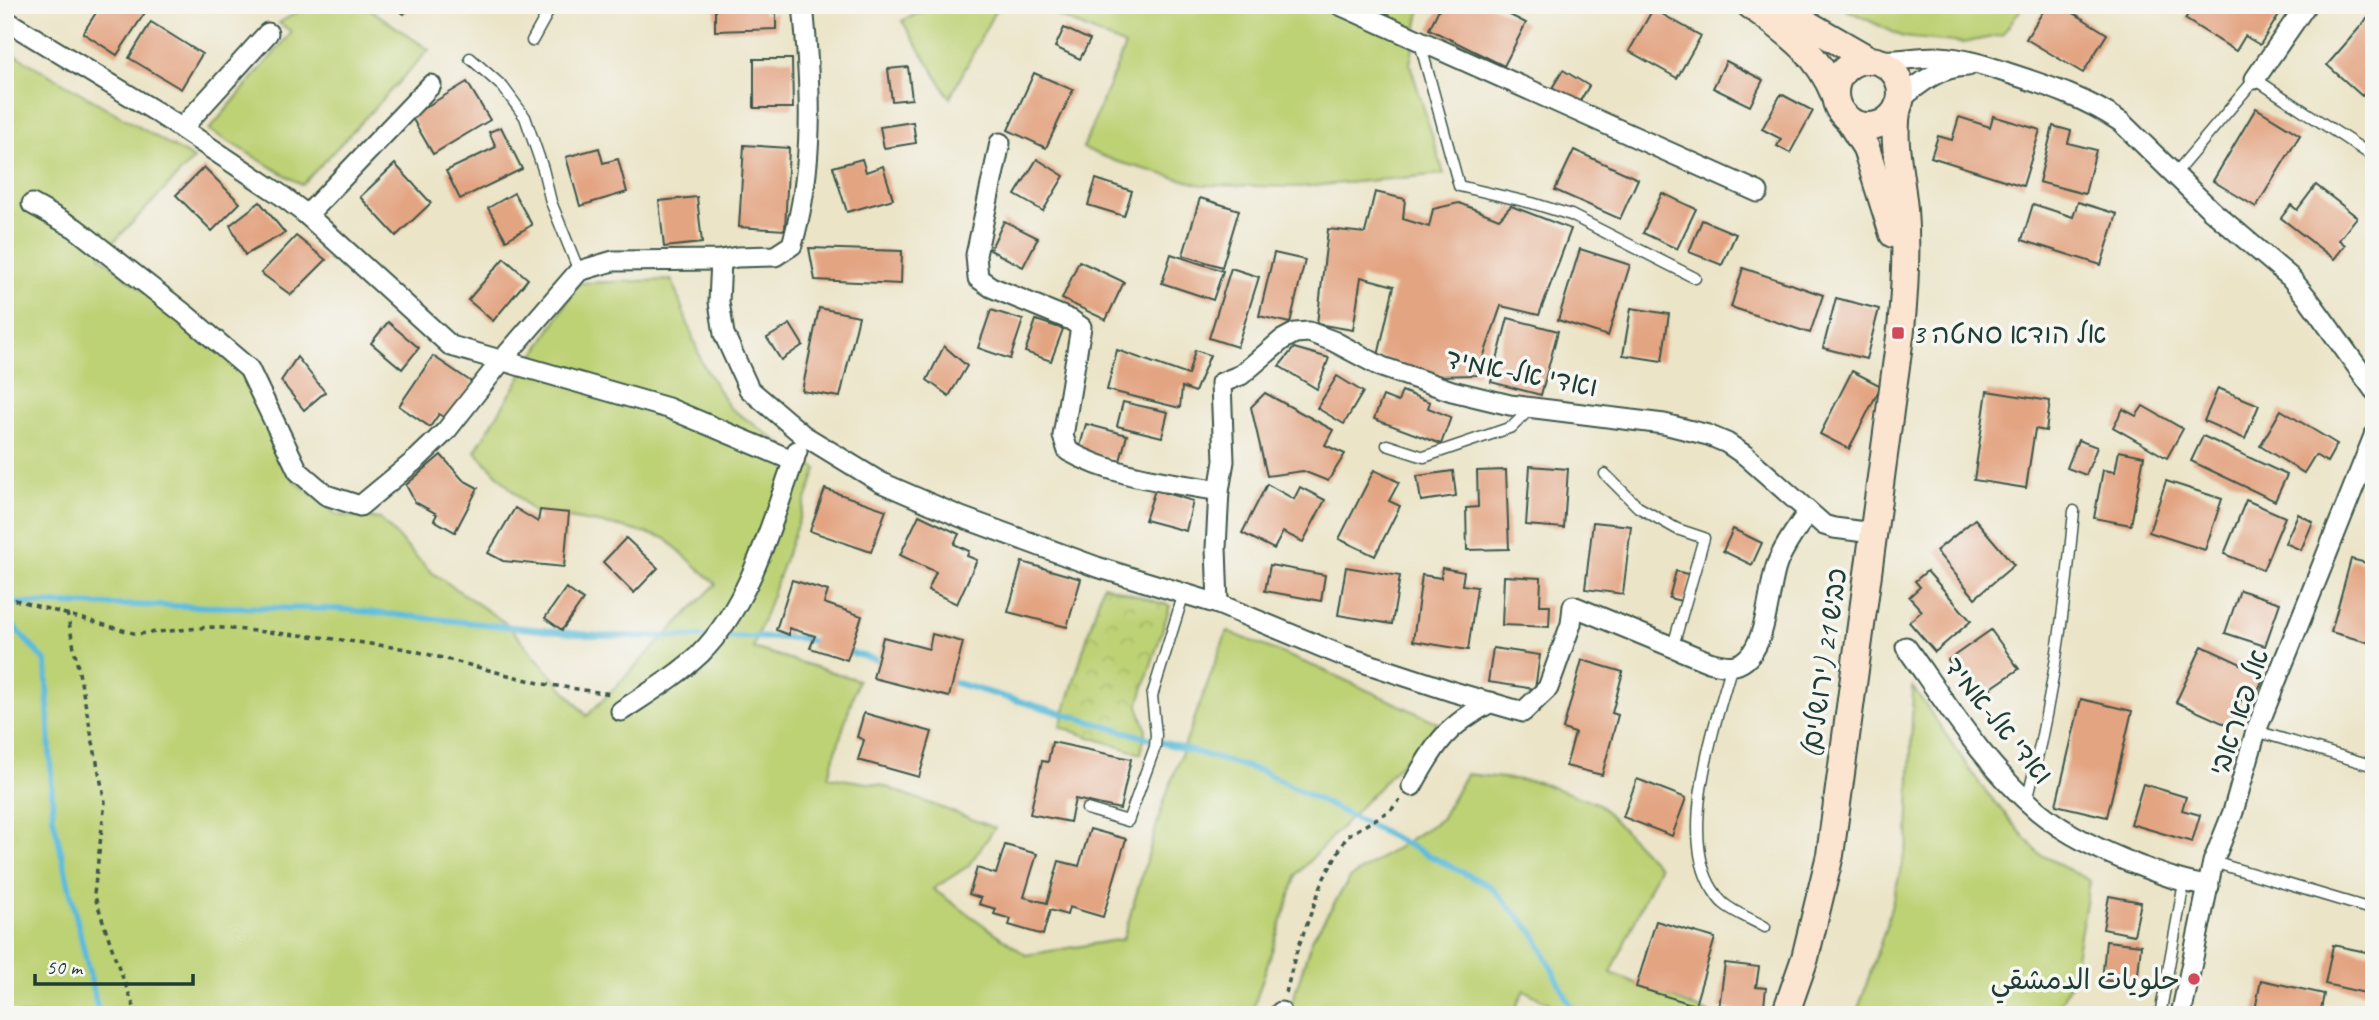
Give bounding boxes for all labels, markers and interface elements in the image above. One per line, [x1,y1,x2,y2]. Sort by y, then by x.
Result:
place label: אל הודא סמטה 3 [1912,316,2106,351]
marker: אל הודא סמטה 3 [1890,325,1906,341]
street label: ואדי אל-אמיד [1443,341,1601,404]
street label: כביש 21 (ירושלים) [1793,566,1854,760]
street label: אל פאראבי [2200,644,2276,780]
street label: ואדי אל-אמיד [1937,649,2061,791]
scale bar [35,943,192,987]
text: 50 m [46,954,84,980]
place label: حلويات الدمشقي [1991,962,2180,1004]
marker: حلويات الدمشقي [2186,971,2202,987]

